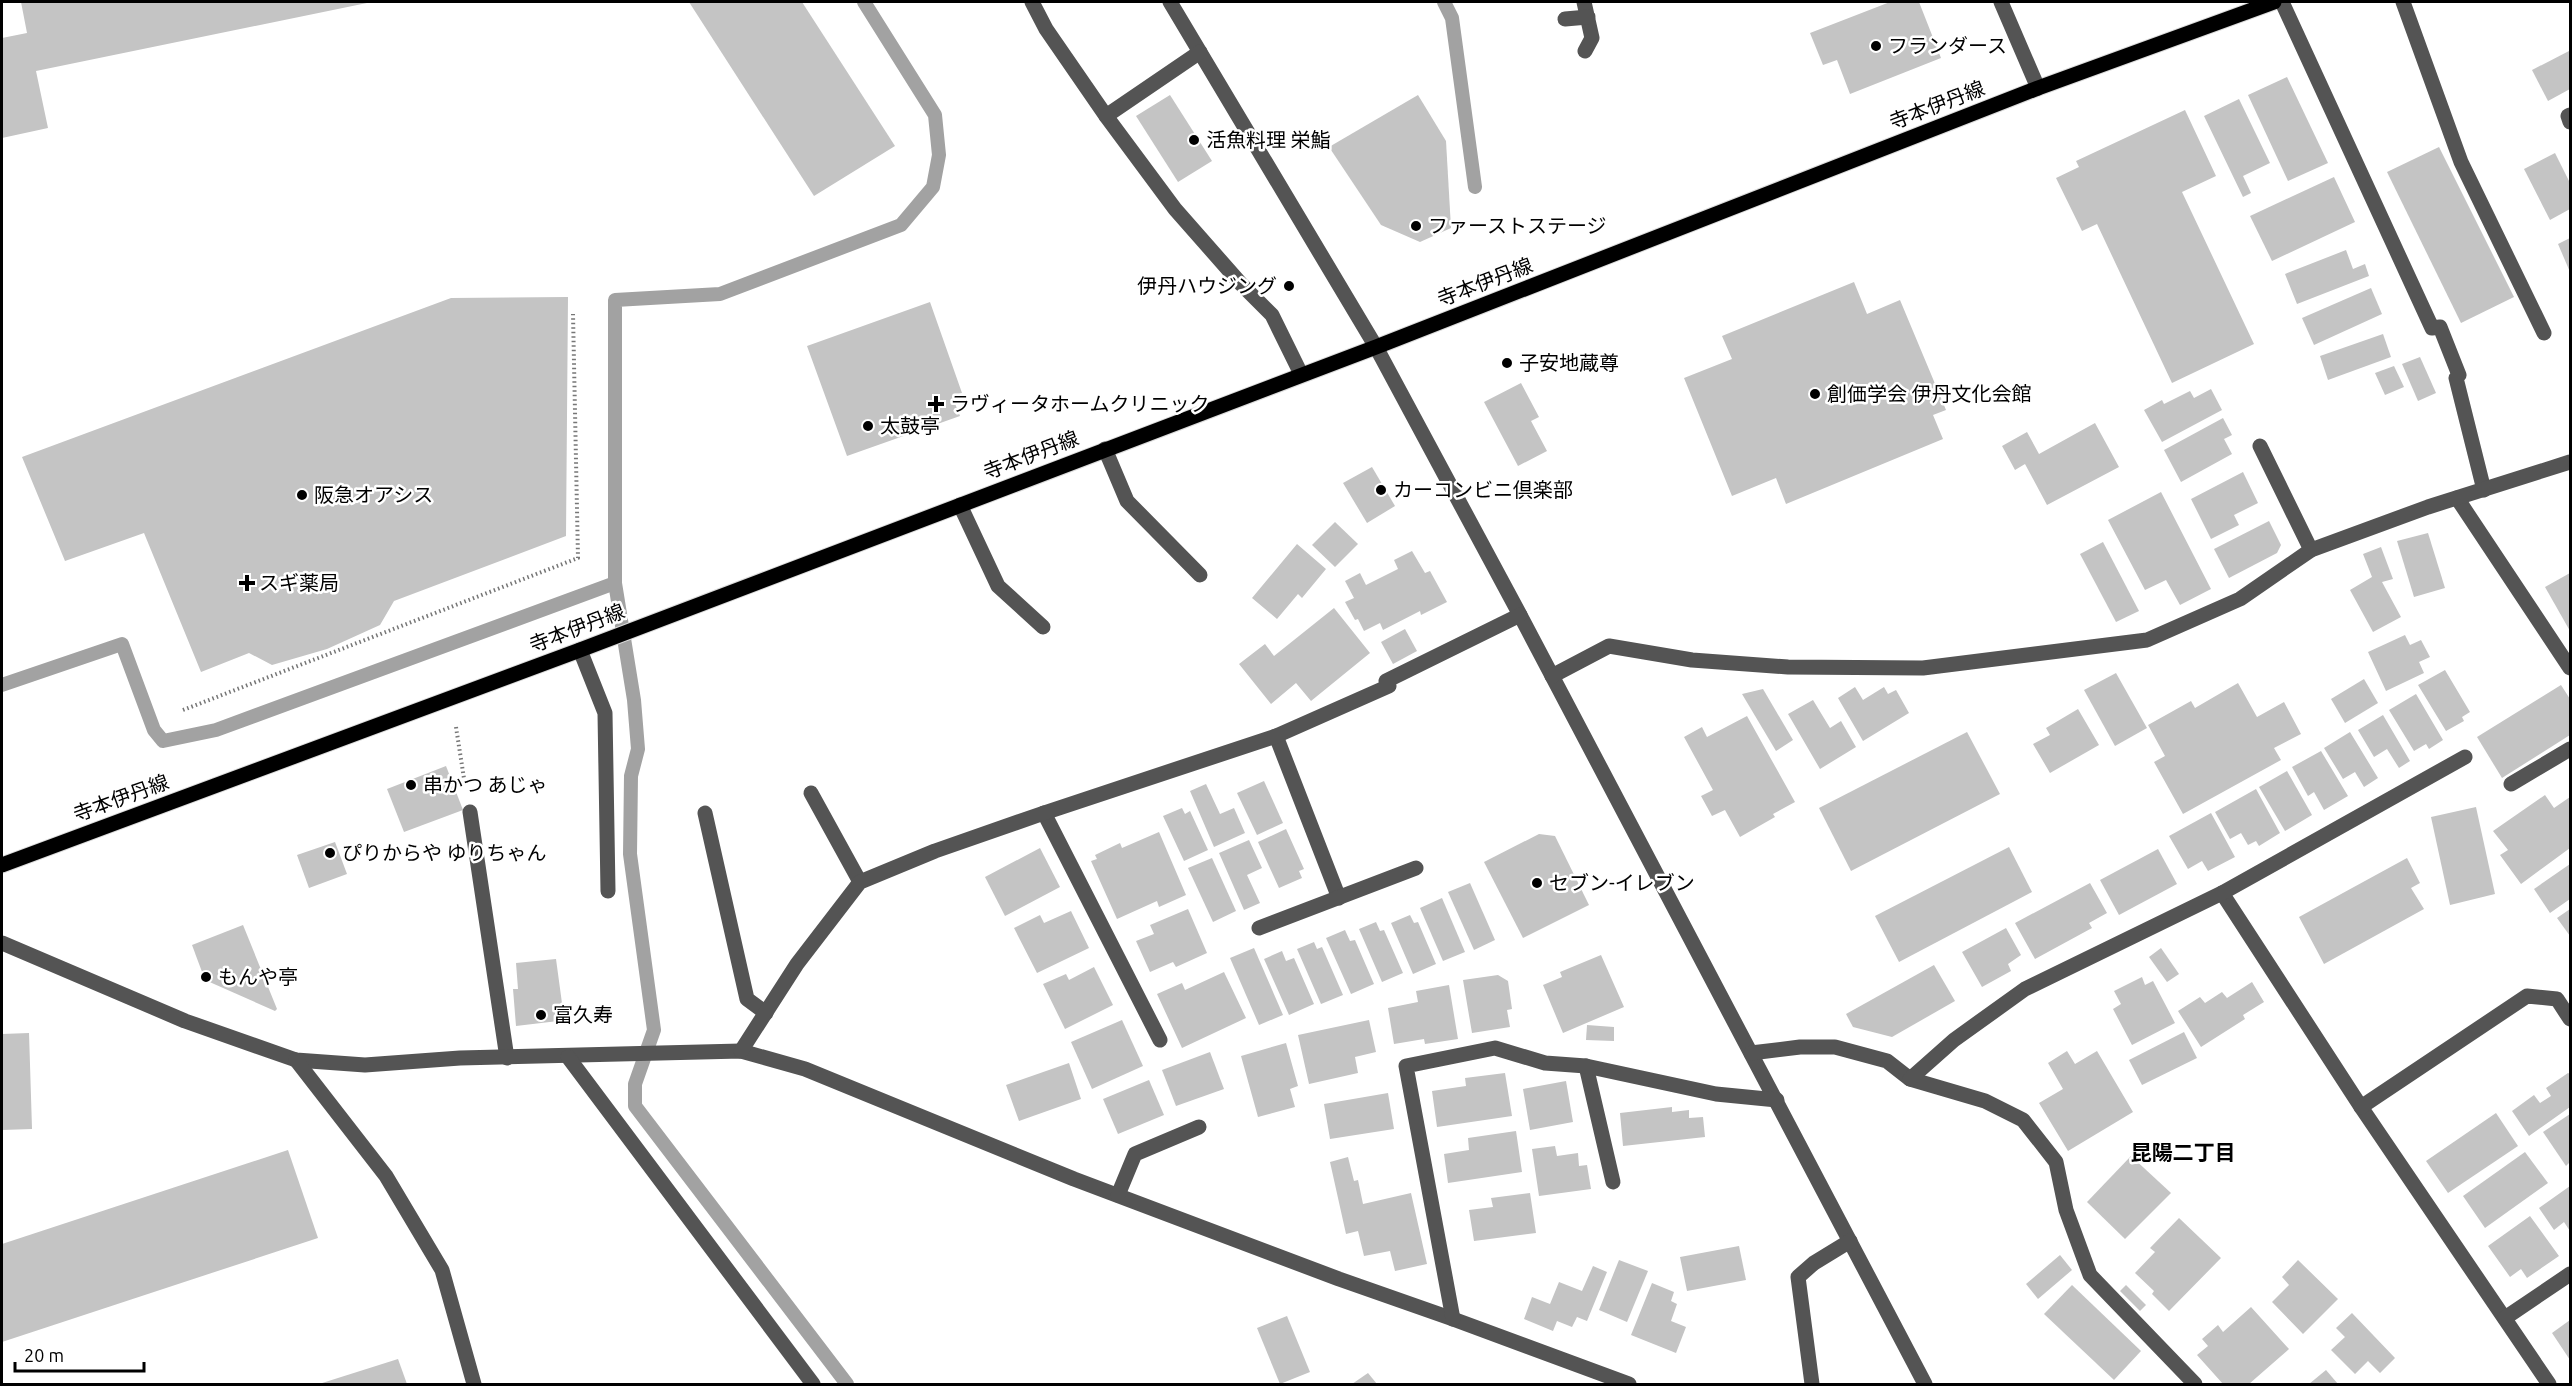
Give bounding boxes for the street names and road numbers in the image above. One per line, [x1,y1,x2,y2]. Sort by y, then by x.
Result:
street label: 寺本伊丹線 [1886,76,1988,133]
street label: 寺本伊丹線 [1434,253,1536,310]
street label: 寺本伊丹線 [980,426,1082,483]
street label: 寺本伊丹線 [526,599,628,656]
street label: 寺本伊丹線 [70,770,172,825]

